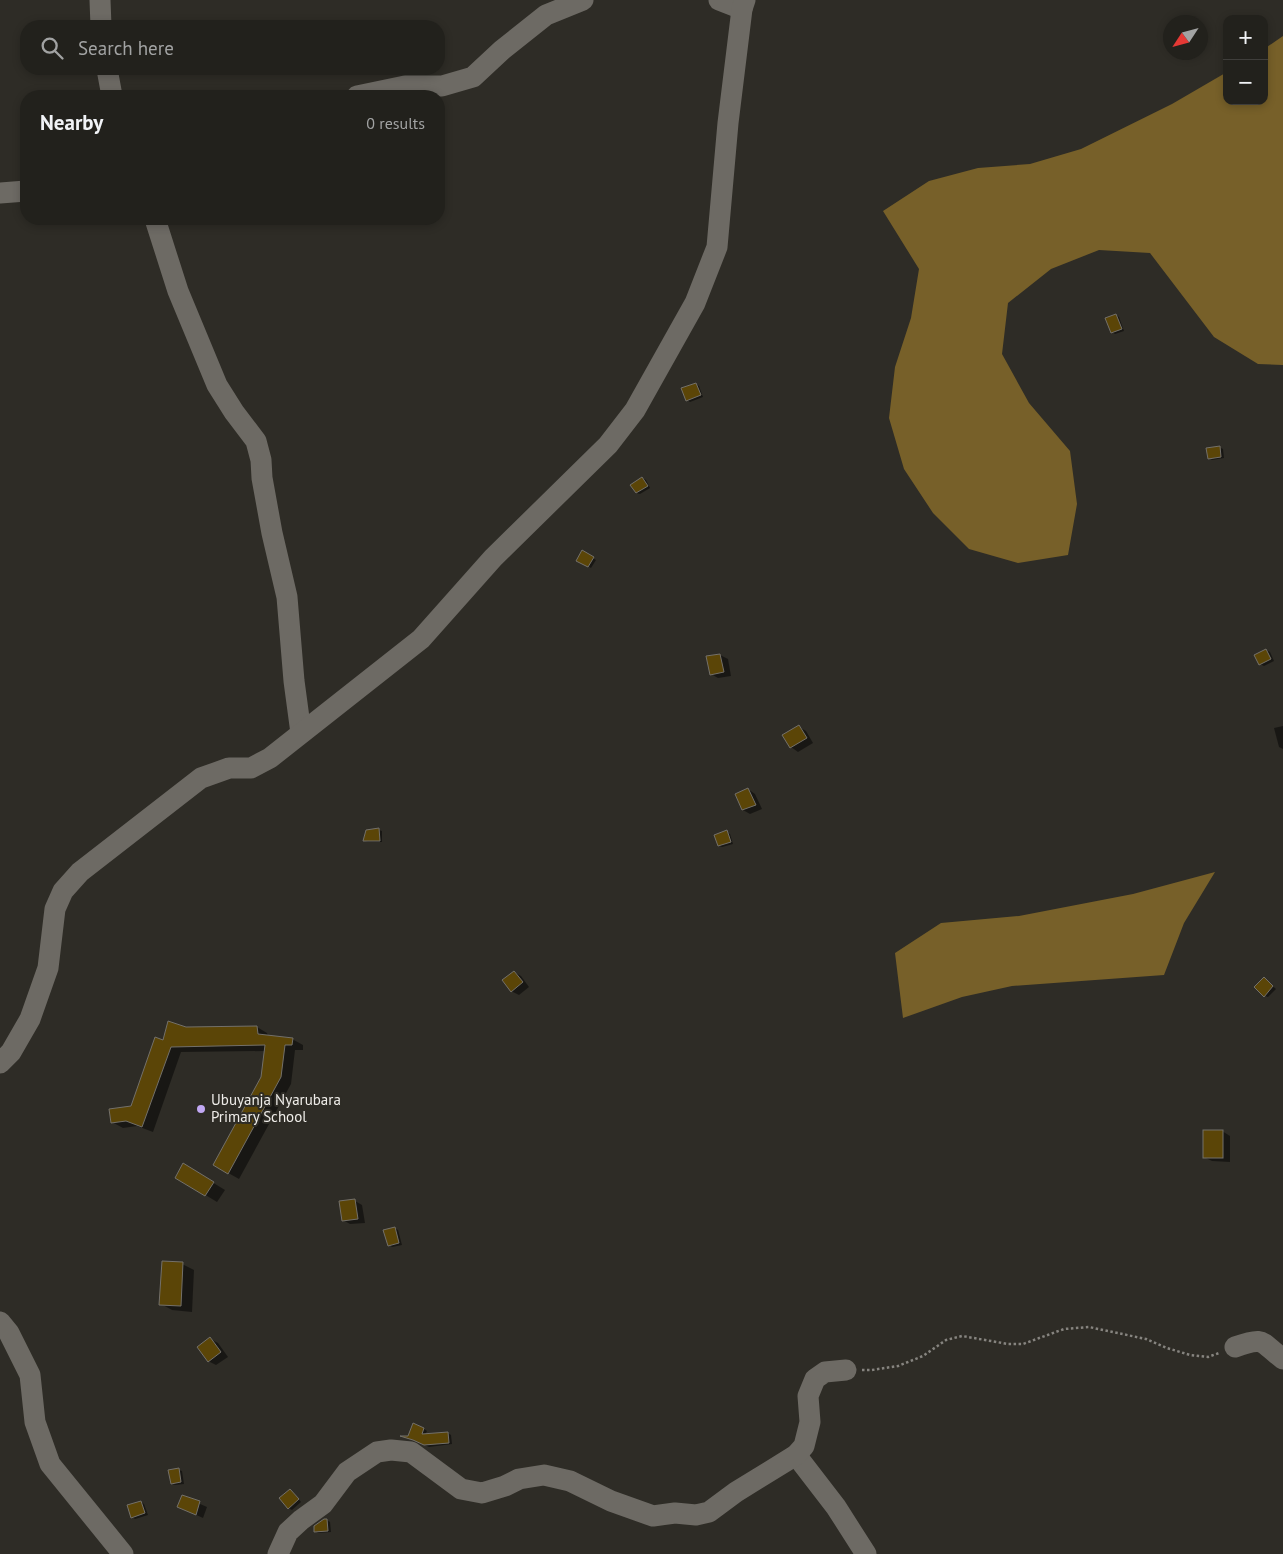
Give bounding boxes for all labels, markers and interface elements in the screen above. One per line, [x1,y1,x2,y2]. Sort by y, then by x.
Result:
north arrow [1163,15,1208,60]
map controls [1223,15,1268,105]
button: + [1223,15,1268,60]
search box [20,20,445,75]
icon: search [38,34,66,62]
text: Search here [78,36,174,60]
button: − [1223,60,1268,105]
text: Nearby [40,109,103,136]
text: 0 results [366,113,425,133]
place label: Ubuyanja Nyarubara Primary School [211,1090,341,1126]
marker: Ubuyanja Nyarubara Primary School [195,1103,207,1115]

